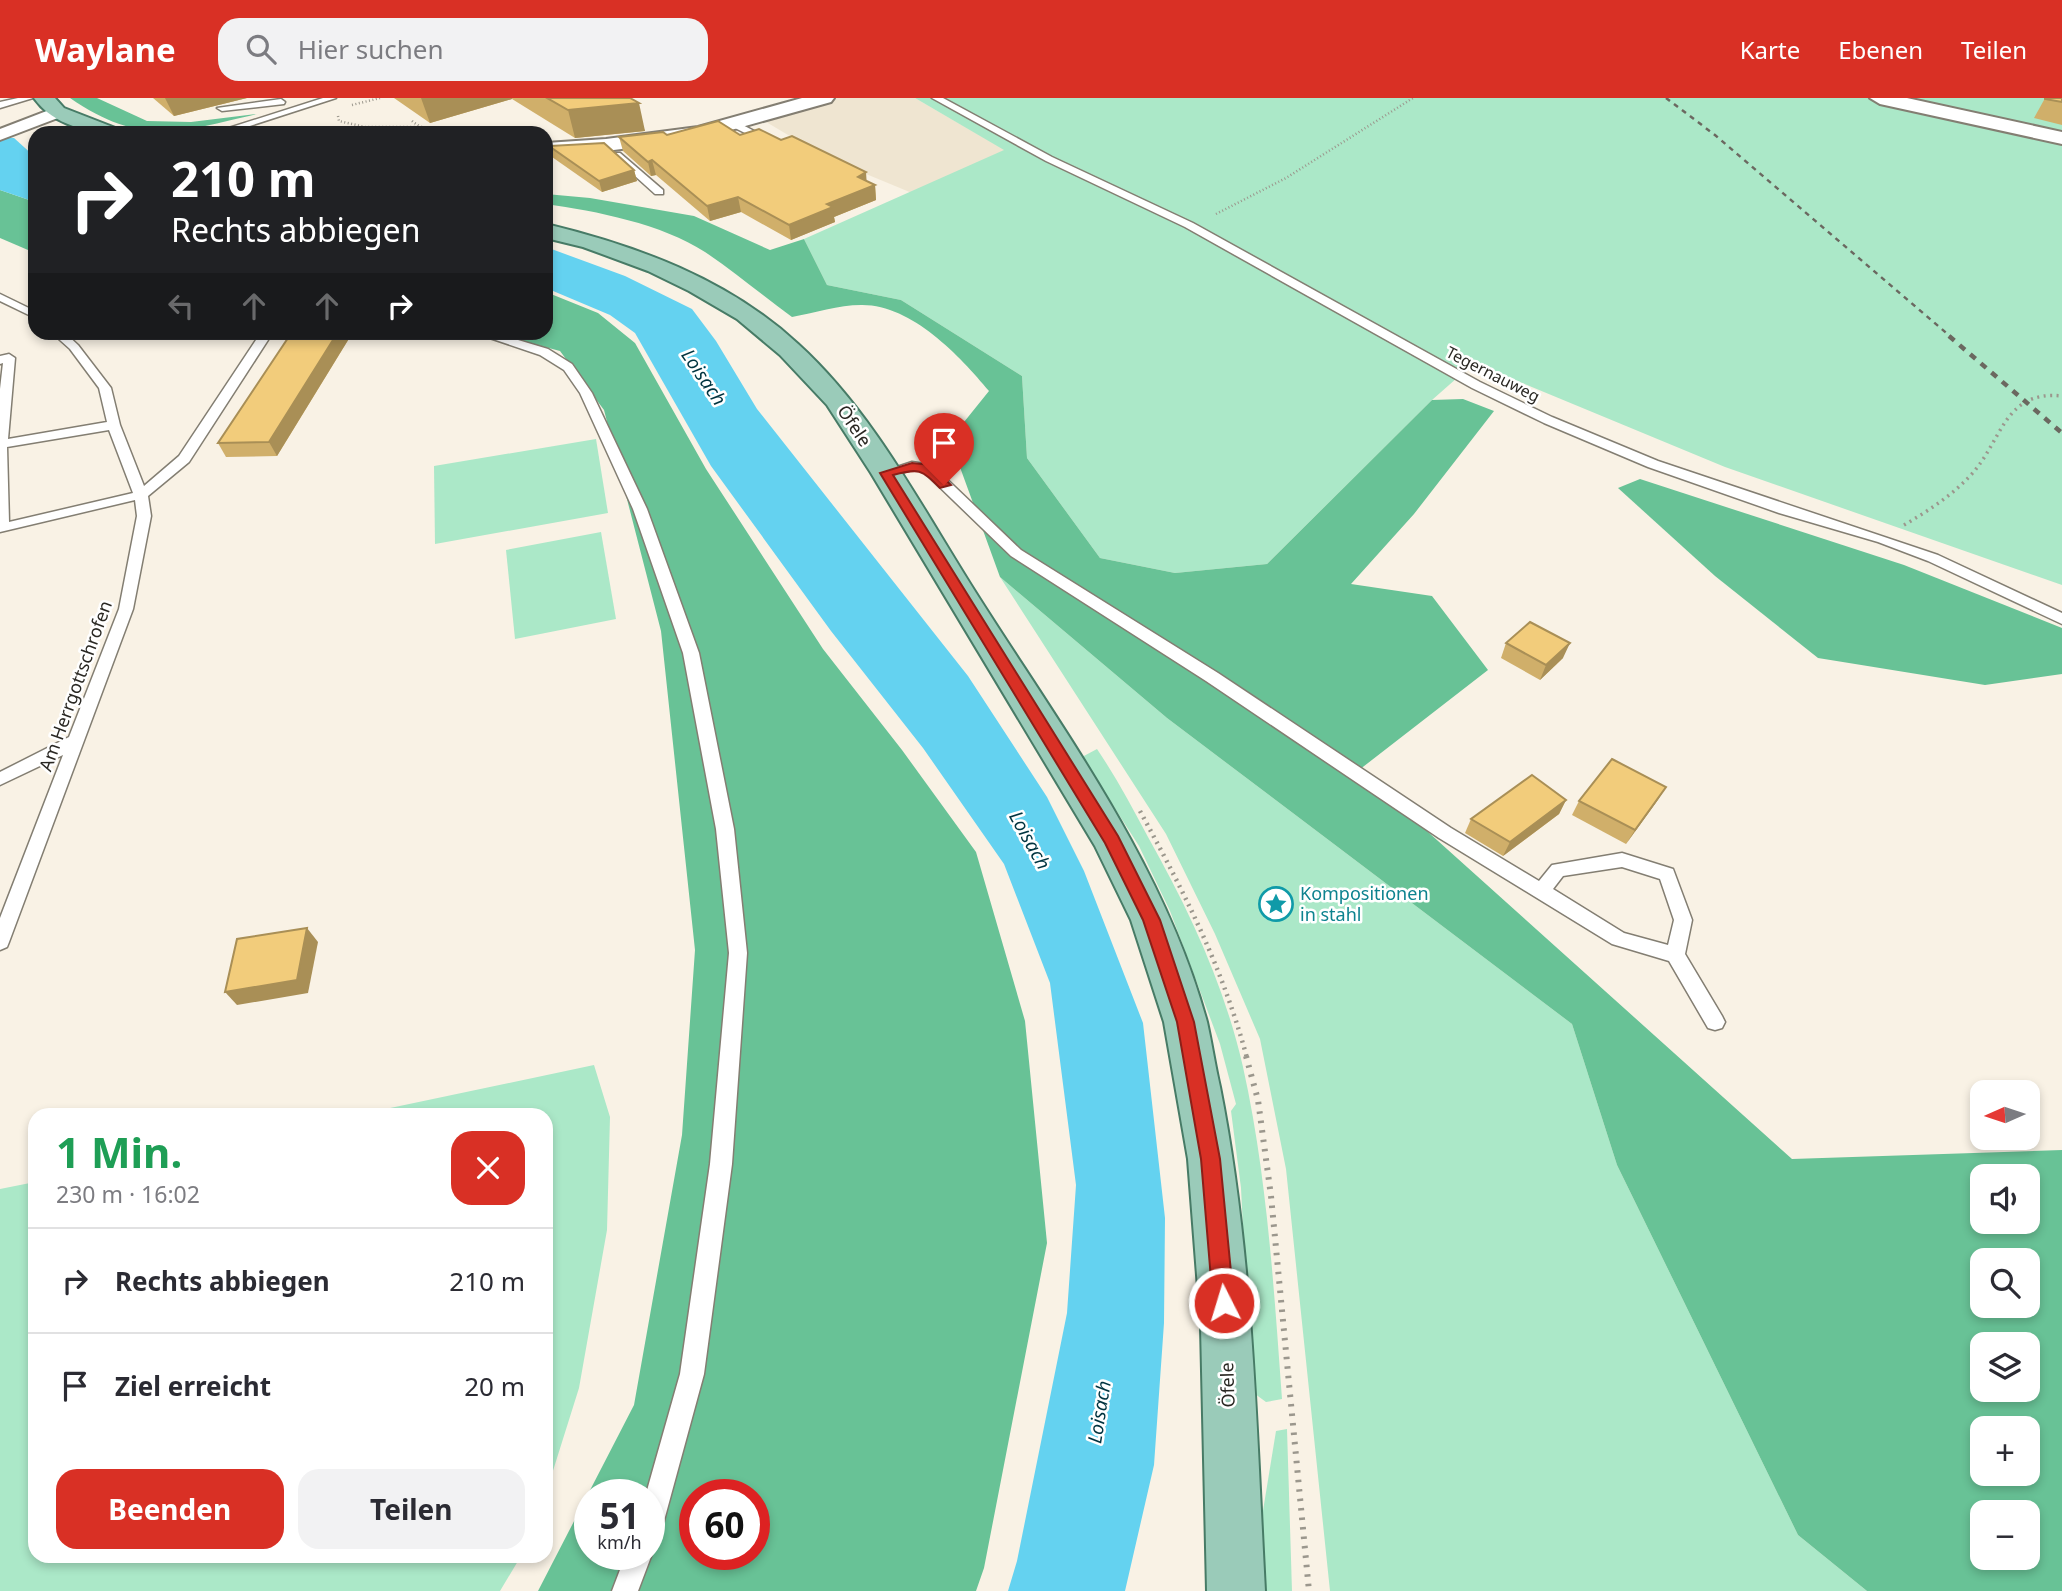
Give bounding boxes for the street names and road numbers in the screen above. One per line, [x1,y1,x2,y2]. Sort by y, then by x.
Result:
street label: Tegernauweg [1442,341,1544,407]
street label: Öfele [832,400,877,451]
street label: Am Herrgottschrofen [33,597,117,774]
street label: Öfele [1214,1362,1240,1408]

